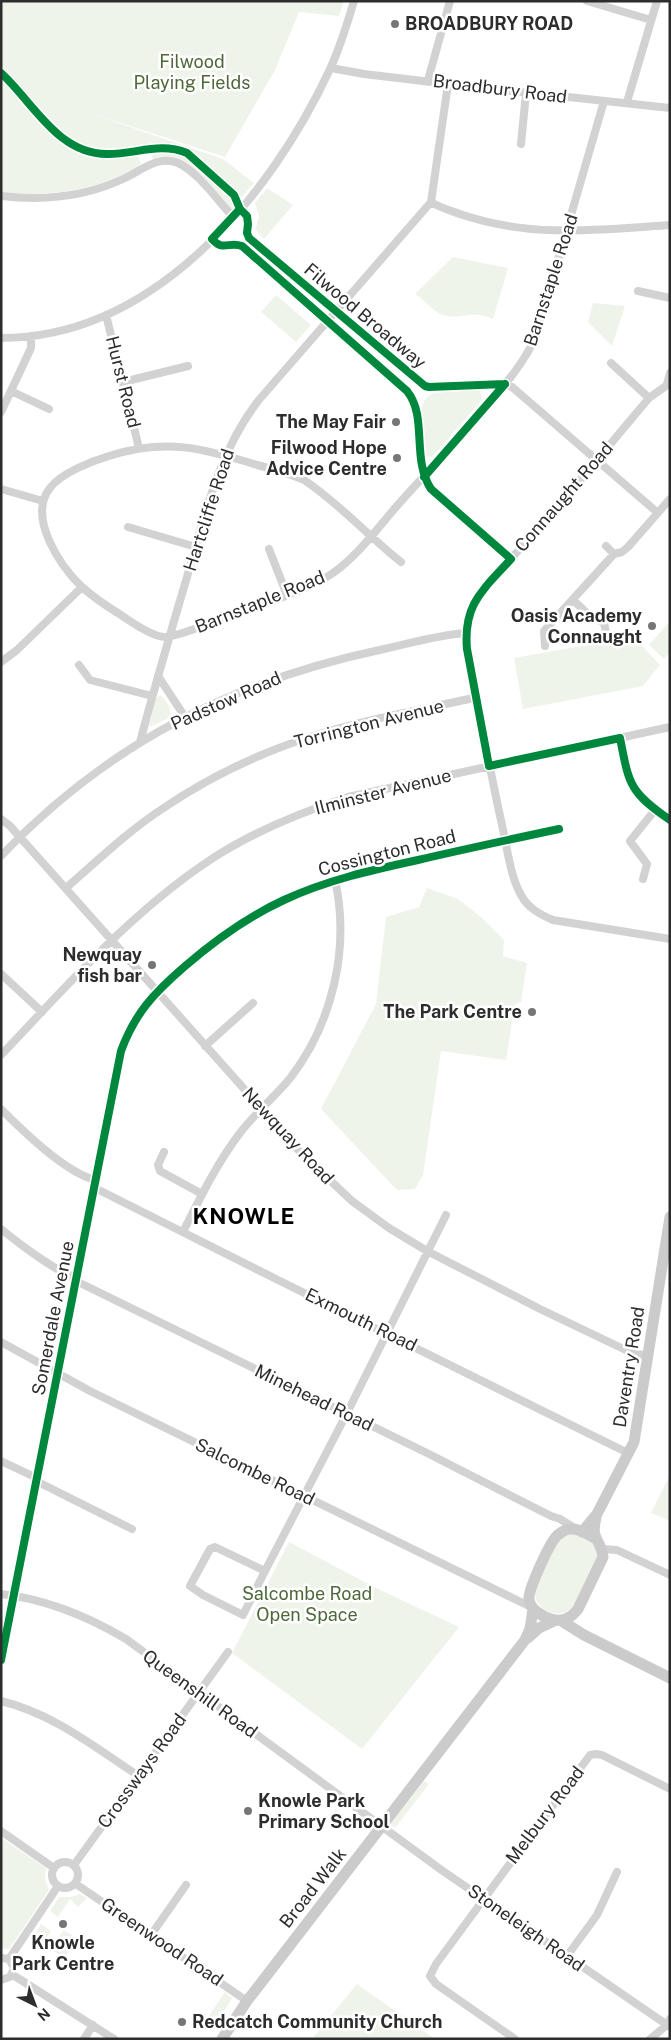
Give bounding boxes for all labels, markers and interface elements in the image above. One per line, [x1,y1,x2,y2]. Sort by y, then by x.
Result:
place label: BROADBURY ROAD [405,13,573,34]
marker: BROADBURY ROAD [389,18,401,30]
park label: Filwood Playing Fields [134,51,250,93]
street label: Broadbury Road [432,70,568,107]
street label: Barnstaple Road [519,211,582,349]
street label: Filwood Broadway [300,259,431,373]
street label: Hurst Road [102,334,145,430]
place label: The May Fair [276,411,387,432]
marker: The May Fair [390,416,402,428]
place label: Filwood Hope Advice Centre [266,437,387,479]
street label: Connaught Road [510,437,617,556]
street label: Hartcliffe Road [179,446,238,574]
marker: Filwood Hope Advice Centre [391,452,403,464]
street label: Barnstaple Road [192,566,328,637]
place label: Oasis Academy Connaught [511,605,642,647]
marker: Oasis Academy Connaught [646,620,658,632]
street label: Padstow Road [167,667,284,734]
street label: Torrington Avenue [292,695,446,752]
street label: Ilminster Avenue [312,764,453,819]
street label: Cossington Road [316,825,458,880]
place label: Newquay fish bar [62,944,143,986]
marker: Newquay fish bar [146,959,158,971]
place label: The Park Centre [383,1001,522,1022]
marker: The Park Centre [526,1006,538,1018]
street label: Newquay Road [238,1083,339,1188]
district label: KNOWLE [193,1203,296,1229]
street label: Somerdale Avenue [27,1239,78,1397]
street label: Exmouth Road [302,1283,421,1356]
street label: Daventry Road [609,1305,648,1429]
street label: Minehead Road [252,1360,377,1435]
street label: Salcombe Road [192,1434,318,1510]
park label: Salcombe Road Open Space [242,1583,372,1625]
street label: Queenshill Road [139,1645,262,1742]
street label: Crossways Road [93,1709,190,1832]
street label: Melbury Road [501,1762,588,1868]
place label: Knowle Park Primary School [258,1790,390,1832]
marker: Knowle Park Primary School [242,1805,254,1817]
street label: Broad Walk [275,1844,350,1932]
street label: Stoneleigh Road [464,1880,589,1976]
street label: Greenwood Road [97,1893,227,1990]
marker: Knowle Park Centre [57,1918,69,1930]
place label: Knowle Park Centre [12,1932,114,1974]
north arrow [10,1980,60,2030]
text: N [34,2005,53,2024]
place label: Redcatch Community Church [192,2011,442,2032]
marker: Redcatch Community Church [176,2016,188,2028]

